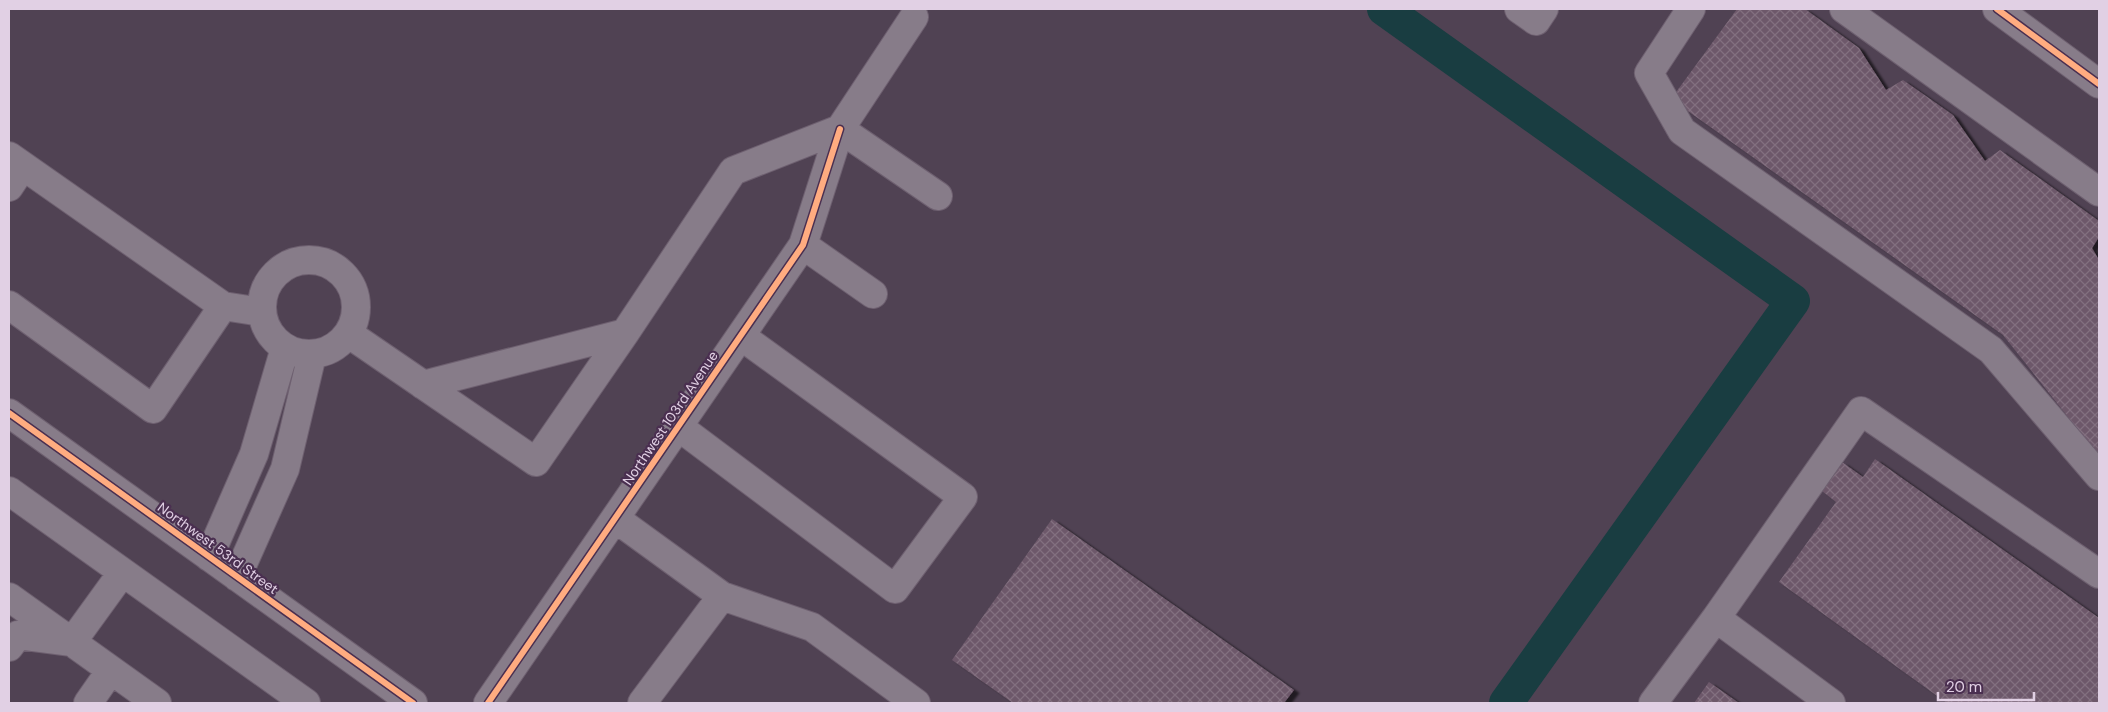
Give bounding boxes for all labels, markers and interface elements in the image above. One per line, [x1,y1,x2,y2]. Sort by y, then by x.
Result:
street label: Northwest 103rd Avenue [618,347,722,489]
street label: Northwest 53rd Street [154,498,282,598]
scale bar [1938,670,2034,702]
text: 20 m [1946,677,1982,697]

